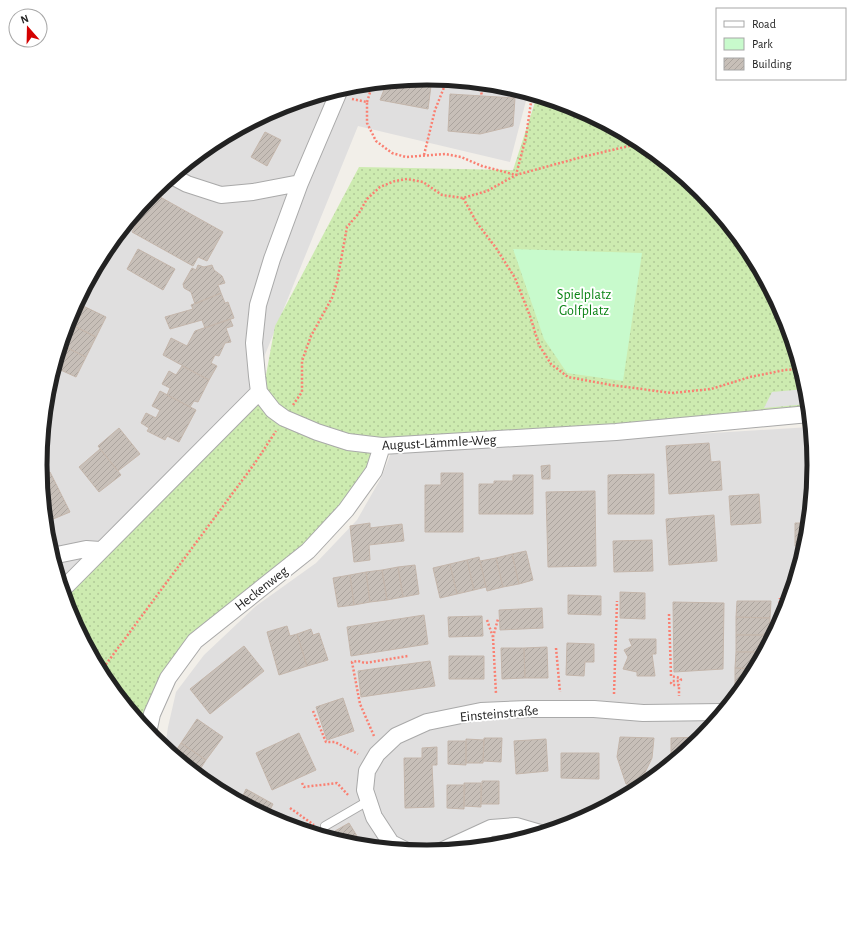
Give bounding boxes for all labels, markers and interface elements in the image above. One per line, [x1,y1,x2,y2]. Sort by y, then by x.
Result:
north arrow [8,8,48,48]
legend [716,8,846,80]
text: N [19,13,30,26]
text: Road [752,18,776,30]
text: Park [752,38,773,50]
text: Building [752,58,792,70]
park label: Spielplatz Golfplatz [557,288,611,318]
street label: August-Lämmle-Weg [381,433,497,453]
street label: Heckenweg [232,564,291,614]
street label: Einsteinstraße [459,704,539,724]

